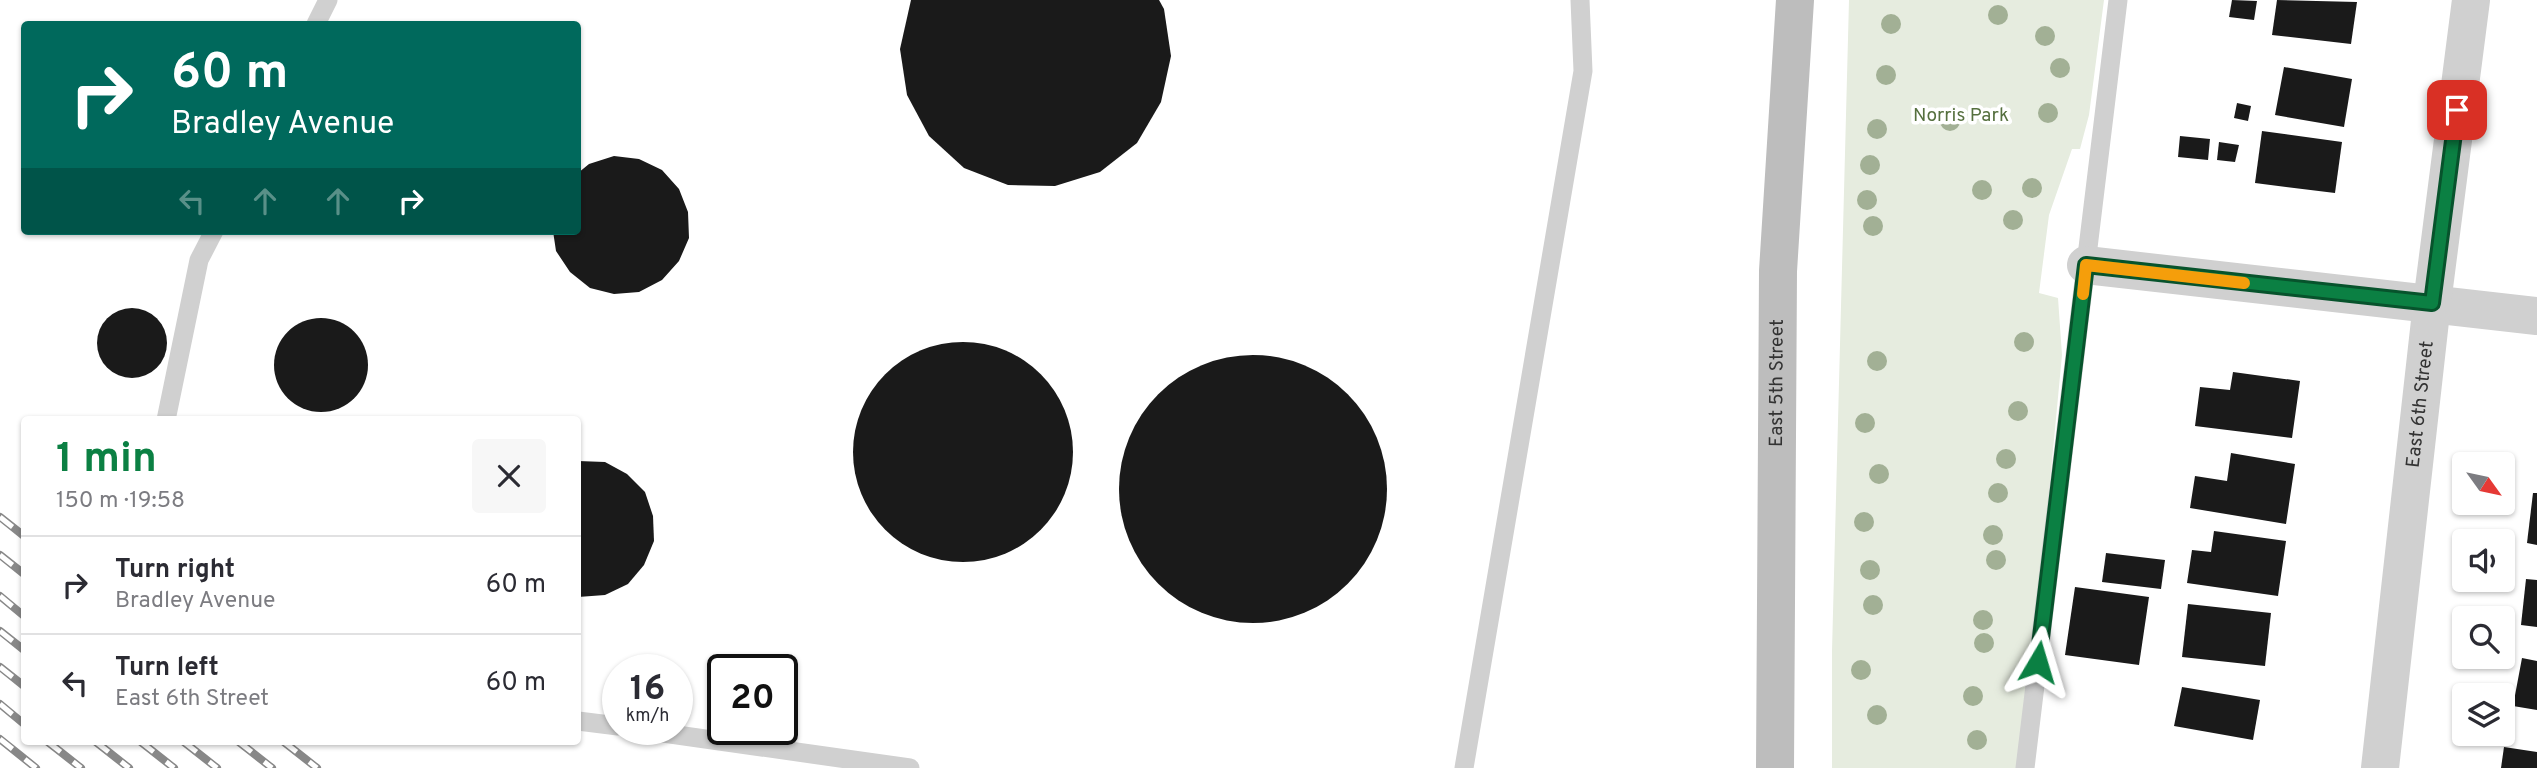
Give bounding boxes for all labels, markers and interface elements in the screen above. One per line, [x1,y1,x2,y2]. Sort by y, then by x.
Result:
text: 60 m [171,44,289,106]
icon: right [56,49,147,140]
pin [2427,80,2487,140]
icon: arrive [2438,91,2476,129]
park label: Norris Park [1913,104,2009,128]
text: Bradley Avenue [171,105,394,145]
icon: left [173,182,211,220]
icon: ahead [246,182,284,220]
icon: ahead [319,182,357,220]
icon: right [392,182,430,220]
street label: East 5th Street [1765,319,1790,447]
street label: East 6th Street [2402,340,2440,469]
text: 1 min [56,434,157,487]
button: close [472,439,546,513]
north arrow [2452,452,2515,514]
map controls [2452,452,2515,746]
text: 150 m · 19:58 [56,487,185,516]
button: sound [2452,529,2515,592]
text: Turn right [115,554,235,587]
icon: right [56,566,94,604]
text: 60 m [486,569,546,602]
text: Bradley Avenue [115,587,275,616]
button: search [2452,606,2515,669]
position arrow [2001,625,2075,699]
text: Turn left [115,652,219,685]
speed limit sign: 20 [707,654,798,745]
icon: left [56,664,94,702]
text: 60 m [486,667,546,700]
text: 16 [630,668,665,712]
button: layers [2452,683,2515,746]
text: East 6th Street [115,685,269,714]
text: km/h [626,705,669,728]

